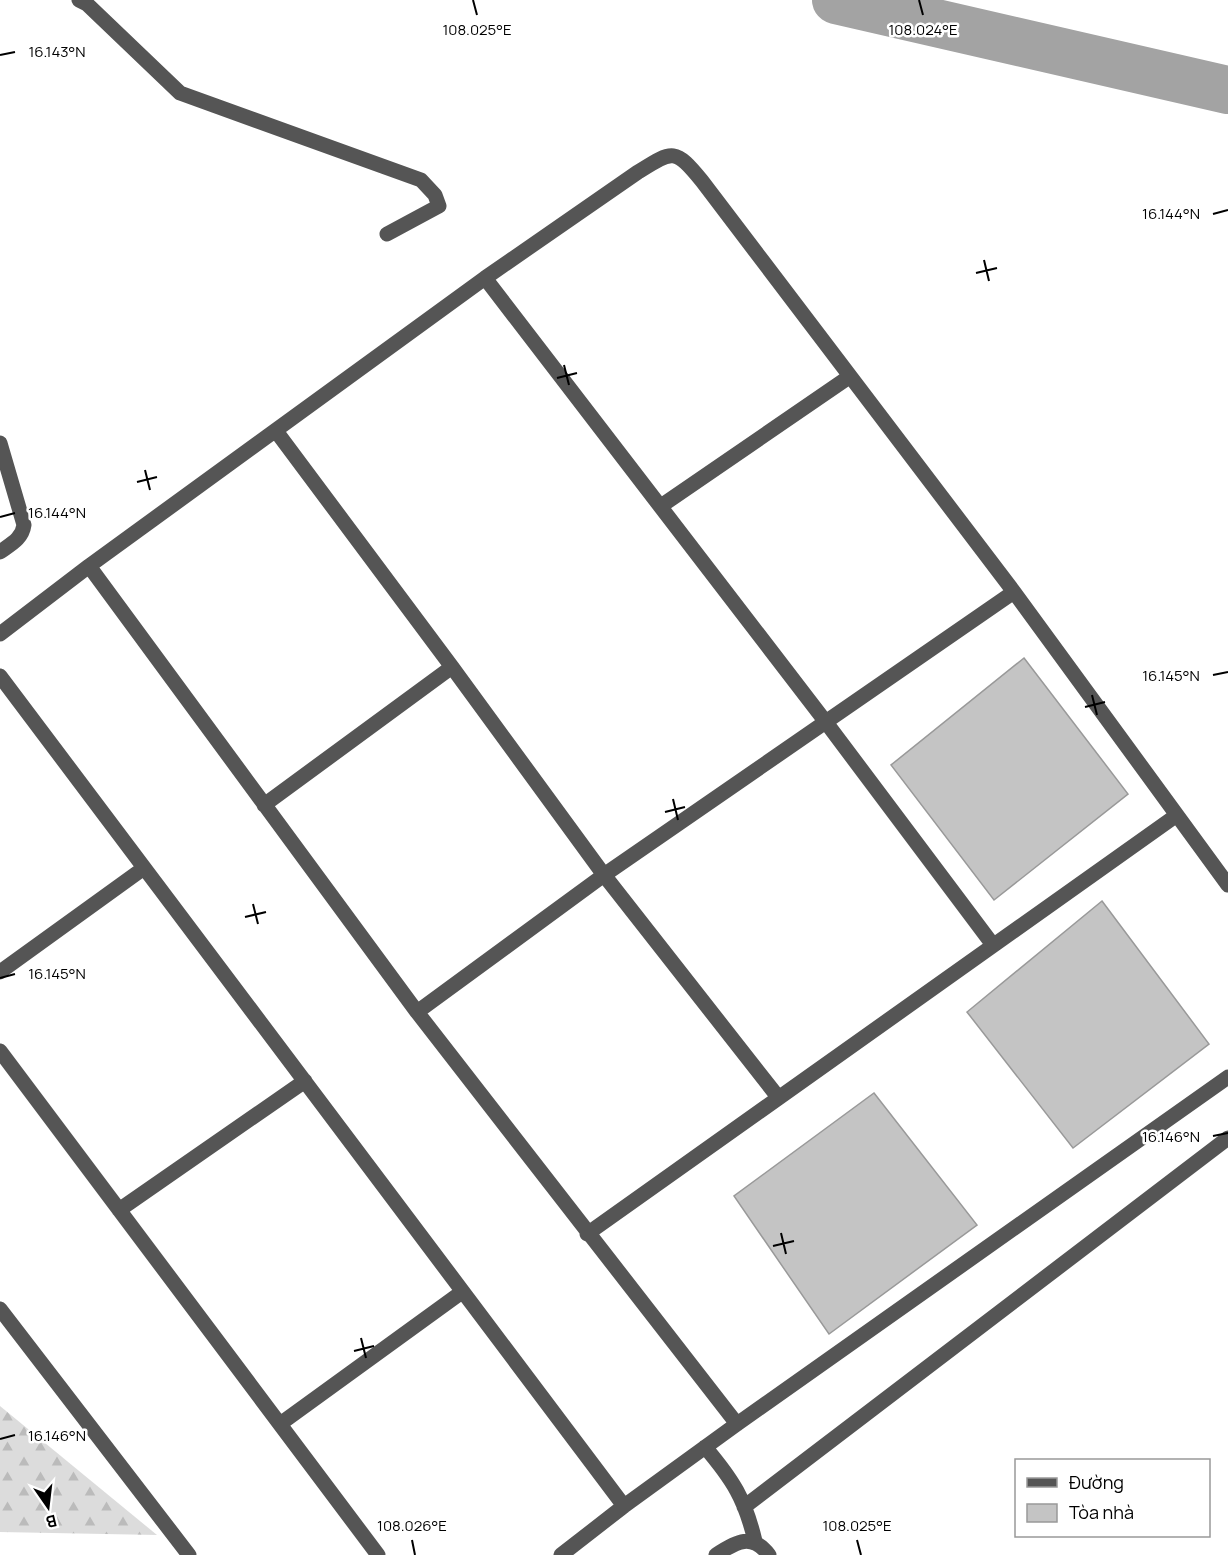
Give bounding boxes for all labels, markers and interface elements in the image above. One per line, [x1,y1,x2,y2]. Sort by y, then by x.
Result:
text: 108.025°E [442,19,512,40]
text: 108.024°E [888,19,958,40]
text: 16.143°N [28,41,86,62]
text: 16.144°N [1142,203,1200,224]
text: 16.144°N [28,502,86,523]
text: 16.145°N [1142,665,1200,686]
text: 16.145°N [28,963,86,984]
text: 16.146°N [1142,1126,1200,1147]
text: 16.146°N [28,1425,86,1446]
legend [1015,1459,1210,1537]
text: Đường [1069,1470,1124,1494]
north arrow [18,1477,78,1537]
text: Tòa nhà [1069,1500,1134,1524]
text: B [44,1510,59,1533]
text: 108.026°E [377,1515,447,1536]
text: 108.025°E [822,1515,892,1536]

